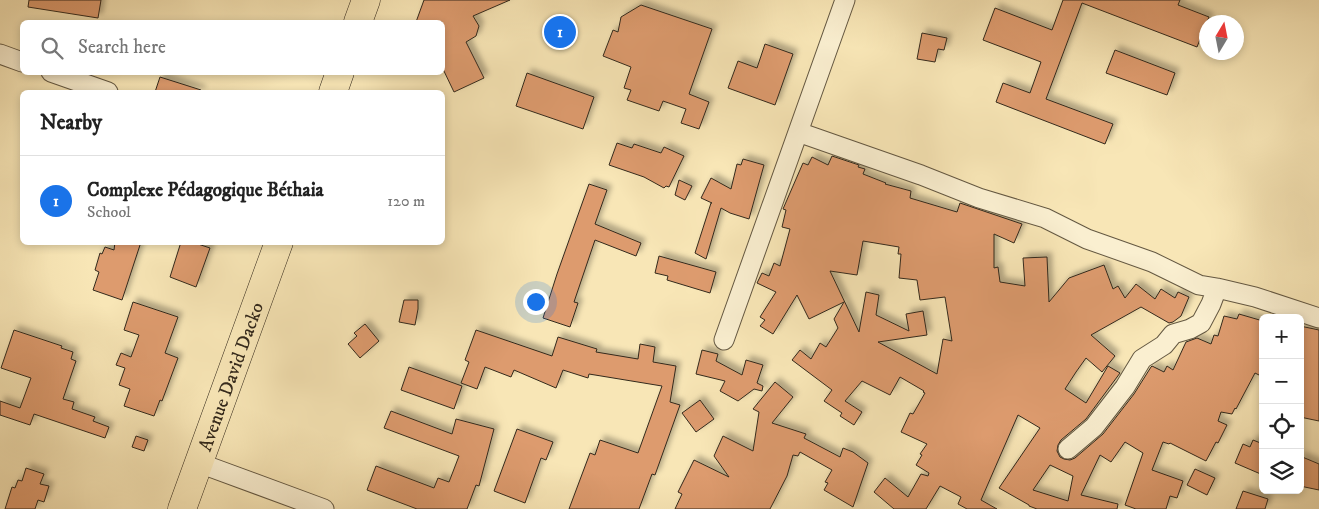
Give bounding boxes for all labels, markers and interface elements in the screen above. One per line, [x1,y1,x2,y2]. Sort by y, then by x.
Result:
pin: 1 [544,13,576,51]
north arrow [1199,15,1244,60]
search box [20,20,445,75]
icon: search [38,34,66,62]
text: Search here [78,36,166,59]
text: Nearby [40,110,102,136]
text: Complexe Pédagogique Béthaia [87,179,324,202]
text: 1 [53,191,59,211]
text: 120 m [387,191,425,211]
text: School [87,202,131,222]
your location [523,289,549,315]
street label: Avenue David Dacko [194,299,269,455]
map controls [1259,314,1304,494]
button: + [1259,314,1304,359]
button: − [1259,359,1304,404]
button: locate [1259,404,1304,449]
button: layers [1259,449,1304,494]

